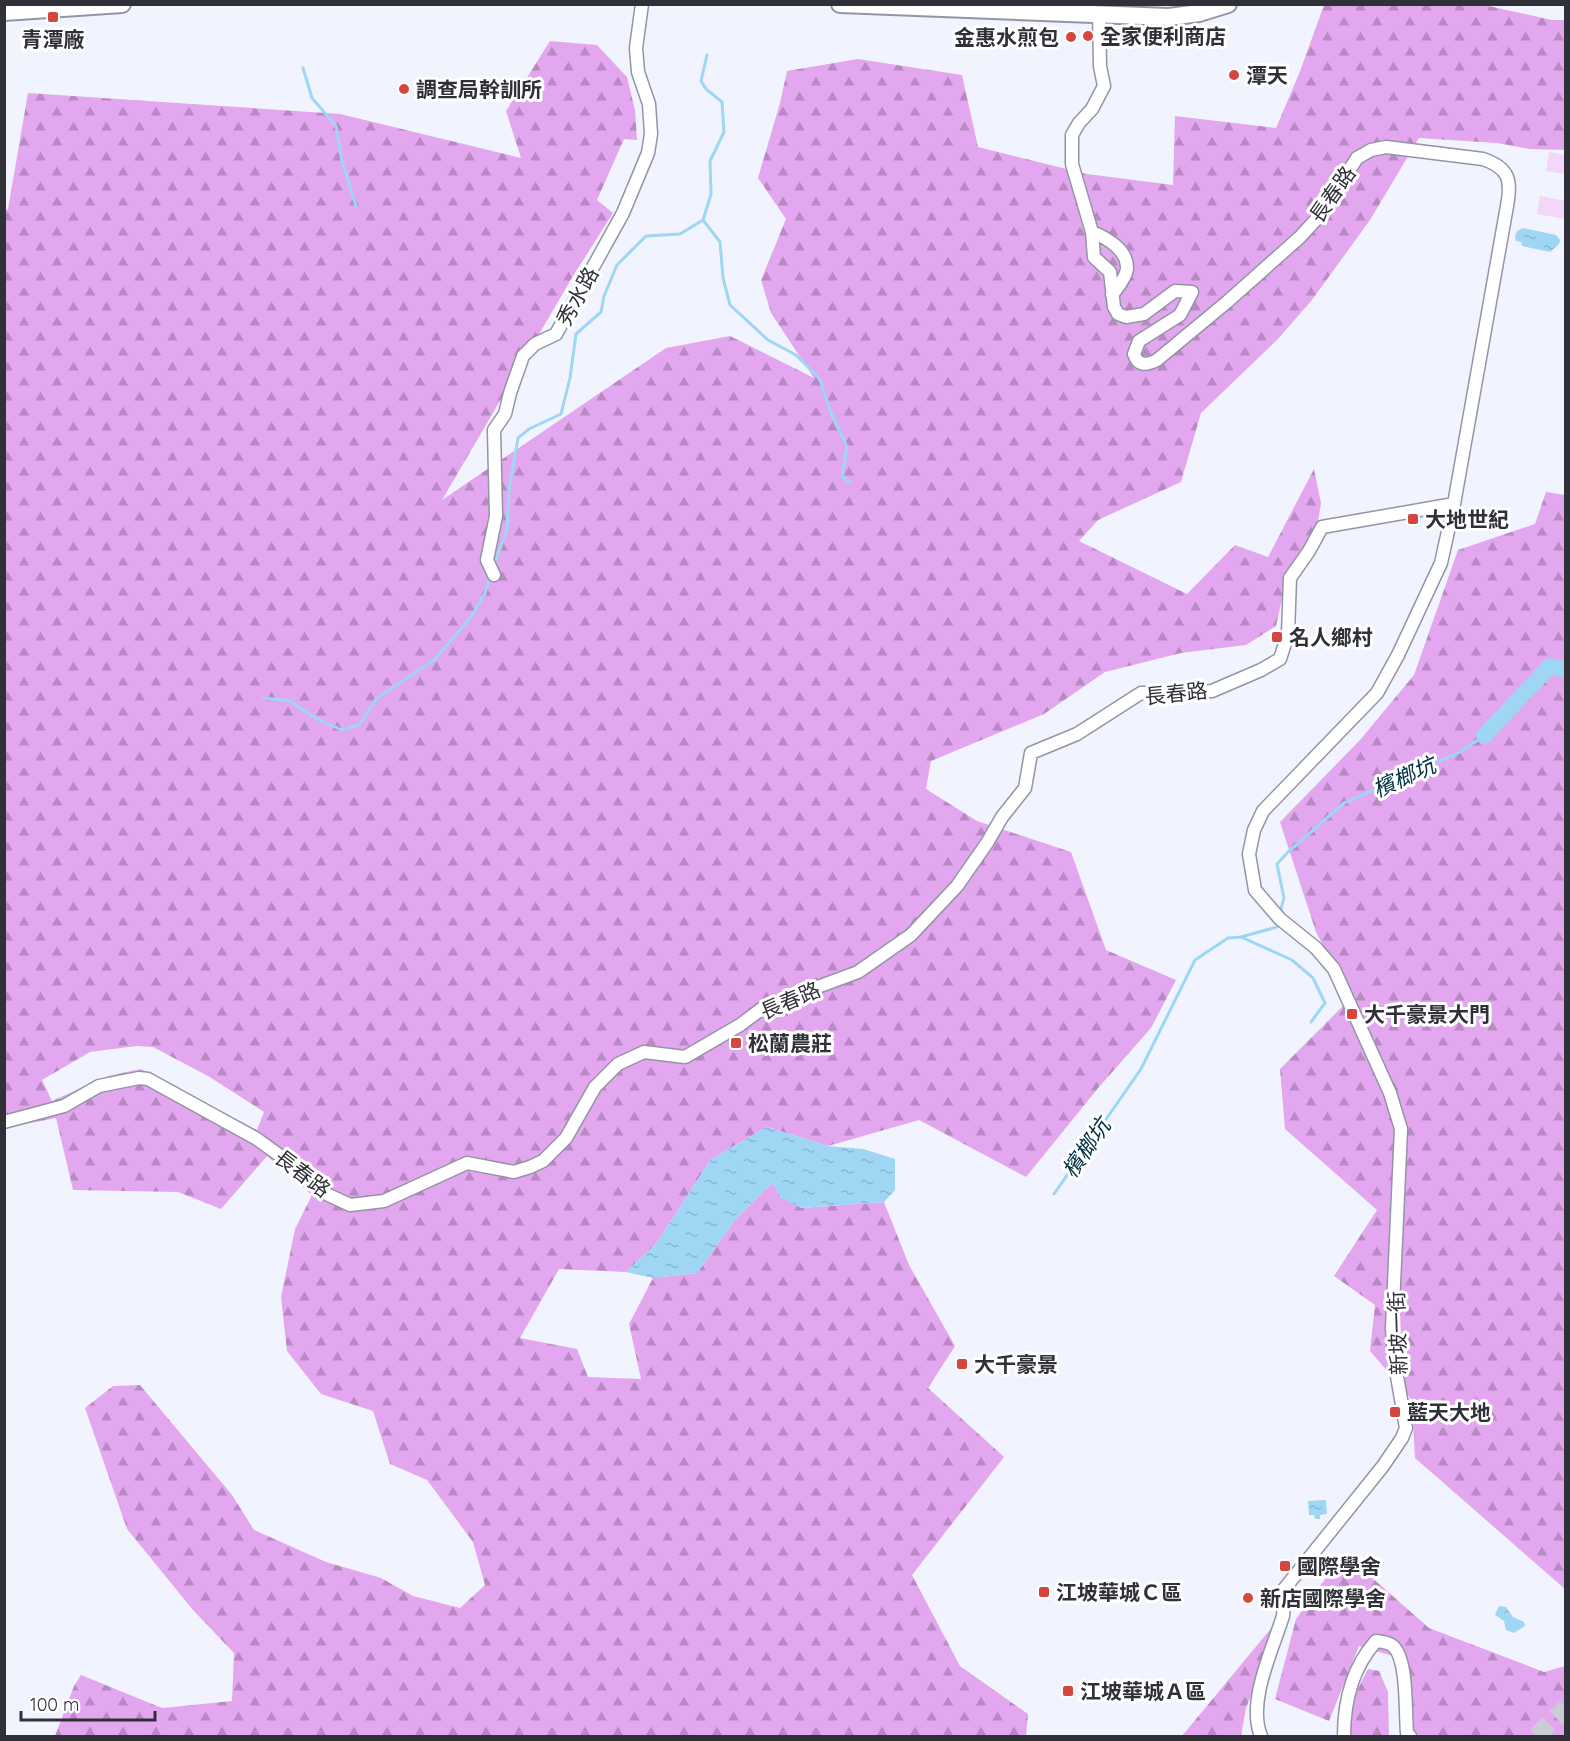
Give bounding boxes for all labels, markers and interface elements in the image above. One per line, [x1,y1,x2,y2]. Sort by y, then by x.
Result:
marker: 青潭廠 [46,10,60,24]
place label: 全家便利商店 [1100,23,1226,49]
place label: 金惠水煎包 [954,24,1059,50]
place label: 青潭廠 [22,26,85,52]
marker: 全家便利商店 [1081,29,1095,43]
marker: 金惠水煎包 [1064,30,1078,44]
place label: 潭天 [1246,62,1288,88]
marker: 潭天 [1227,68,1241,82]
place label: 調查局幹訓所 [416,76,542,102]
marker: 調查局幹訓所 [397,82,411,96]
street label: 長春路 [1303,161,1361,227]
street label: 秀水路 [550,262,604,330]
place label: 大地世紀 [1425,506,1509,532]
marker: 大地世紀 [1406,512,1420,526]
place label: 名人鄉村 [1289,624,1373,650]
marker: 名人鄉村 [1270,630,1284,644]
street label: 長春路 [1143,677,1209,709]
water label: 檳榔坑 [1368,750,1443,803]
street label: 長春路 [756,976,824,1024]
place label: 大千豪景大門 [1364,1001,1490,1027]
marker: 大千豪景大門 [1345,1007,1359,1021]
place label: 松蘭農莊 [748,1030,832,1056]
marker: 松蘭農莊 [729,1036,743,1050]
water label: 檳榔坑 [1056,1110,1118,1183]
street label: 長春路 [270,1144,336,1202]
street label: 新坡一街 [1383,1291,1411,1375]
place label: 大千豪景 [974,1351,1058,1377]
marker: 大千豪景 [955,1357,969,1371]
place label: 藍天大地 [1407,1399,1491,1425]
marker: 藍天大地 [1388,1405,1402,1419]
place label: 國際學舍 [1297,1553,1381,1579]
marker: 國際學舍 [1278,1559,1292,1573]
place label: 江坡華城Ｃ區 [1056,1579,1182,1605]
marker: 江坡華城Ｃ區 [1037,1585,1051,1599]
place label: 新店國際學舍 [1260,1585,1386,1611]
marker: 新店國際學舍 [1241,1591,1255,1605]
place label: 江坡華城Ａ區 [1080,1678,1206,1704]
scale bar [21,1684,154,1722]
marker: 江坡華城Ａ區 [1061,1684,1075,1698]
text: 100 m [30,1693,79,1716]

